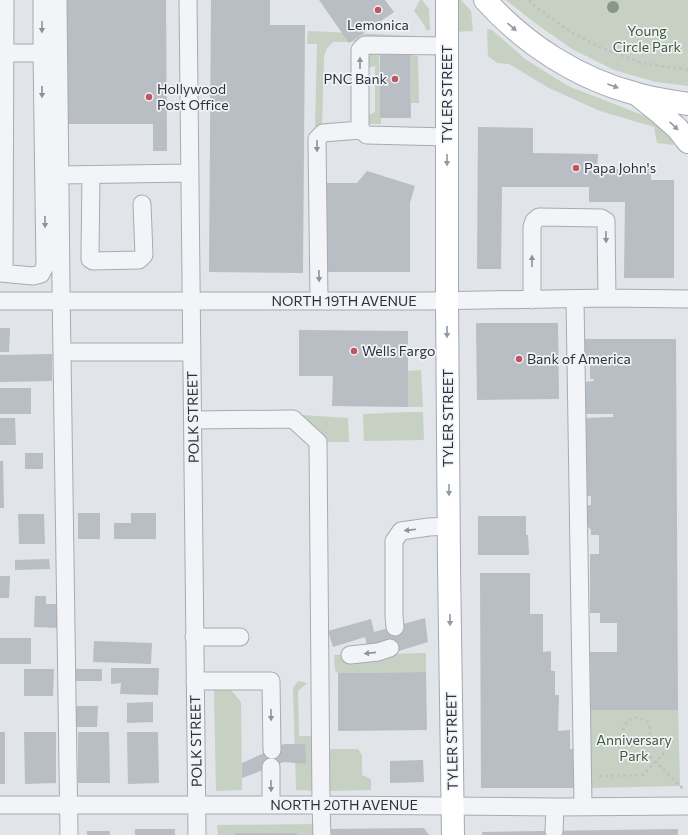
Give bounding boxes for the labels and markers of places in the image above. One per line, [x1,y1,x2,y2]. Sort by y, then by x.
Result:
marker: Lemonica [373,5,383,15]
place label: Lemonica [347,16,409,33]
place label: PNC Bank [323,70,387,87]
marker: PNC Bank [390,74,400,84]
place label: Hollywood Post Office [157,80,229,113]
marker: Hollywood Post Office [144,92,154,102]
place label: Papa John's [584,159,656,176]
marker: Papa John's [571,163,581,173]
place label: Wells Fargo [362,342,435,359]
marker: Wells Fargo [349,346,359,356]
place label: Bank of America [527,350,631,367]
marker: Bank of America [514,354,524,364]

